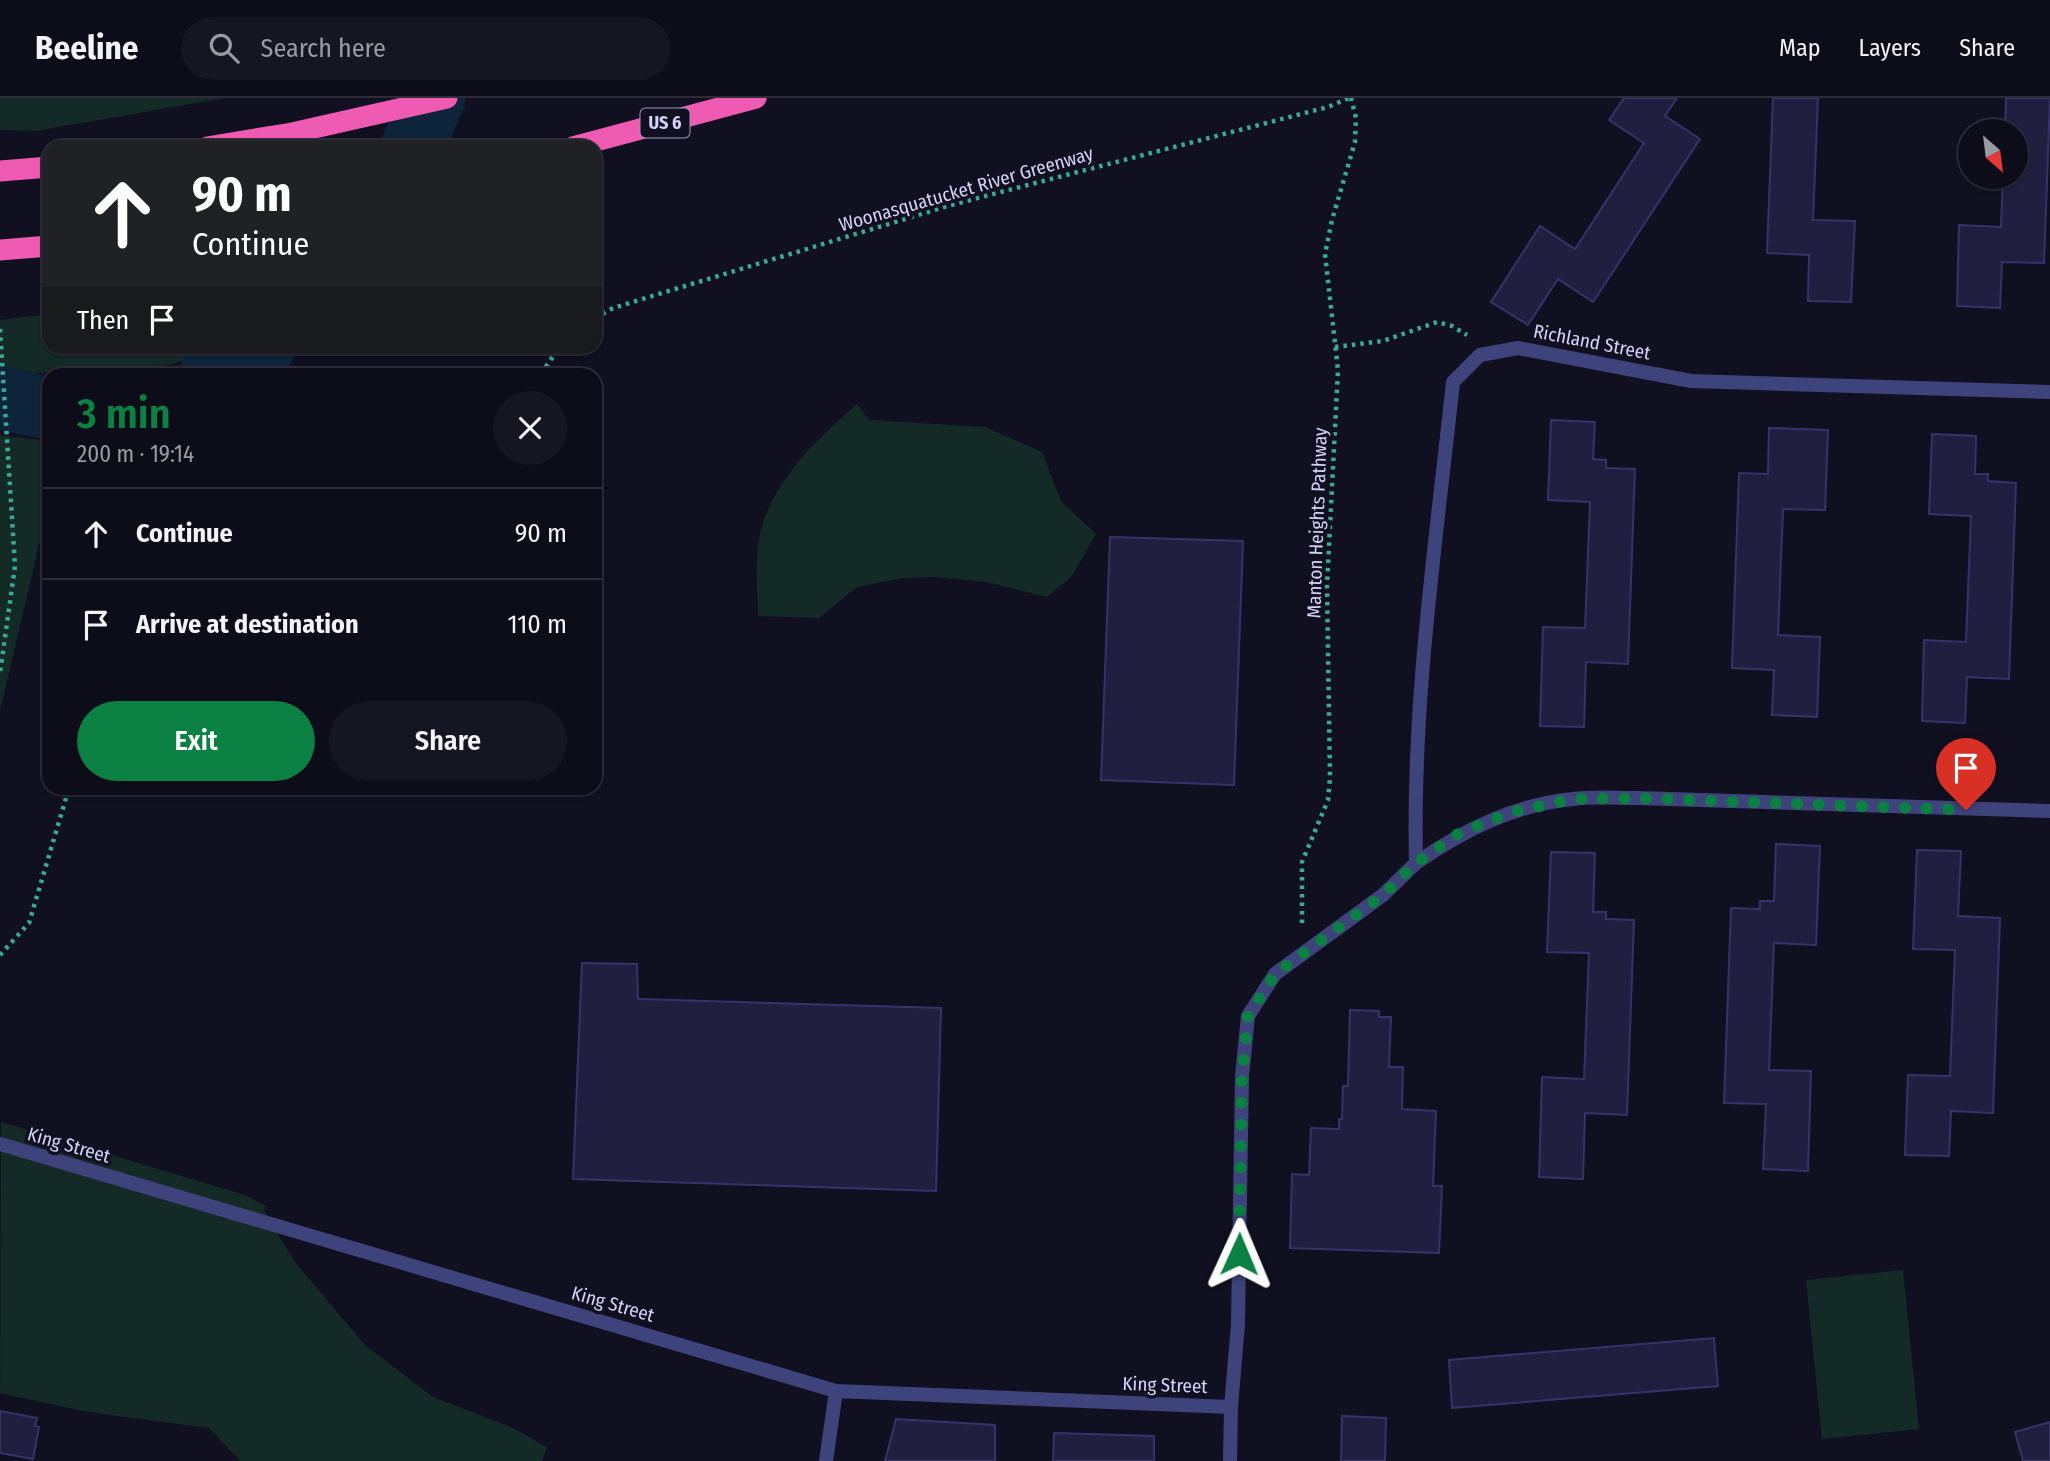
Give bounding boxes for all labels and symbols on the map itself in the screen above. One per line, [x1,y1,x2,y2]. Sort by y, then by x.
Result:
road number: US 6 [640,108,690,138]
north arrow [1958,119,2028,189]
street label: Woonasquatucket River Greenway [836,142,1096,236]
street label: Richland Street [1531,319,1653,365]
street label: Manton Heights Pathway [1302,427,1332,619]
pin [1936,738,1996,810]
street label: King Street [25,1122,114,1168]
position arrow [1202,1217,1276,1291]
street label: King Street [569,1281,658,1327]
street label: King Street [1122,1372,1209,1398]

